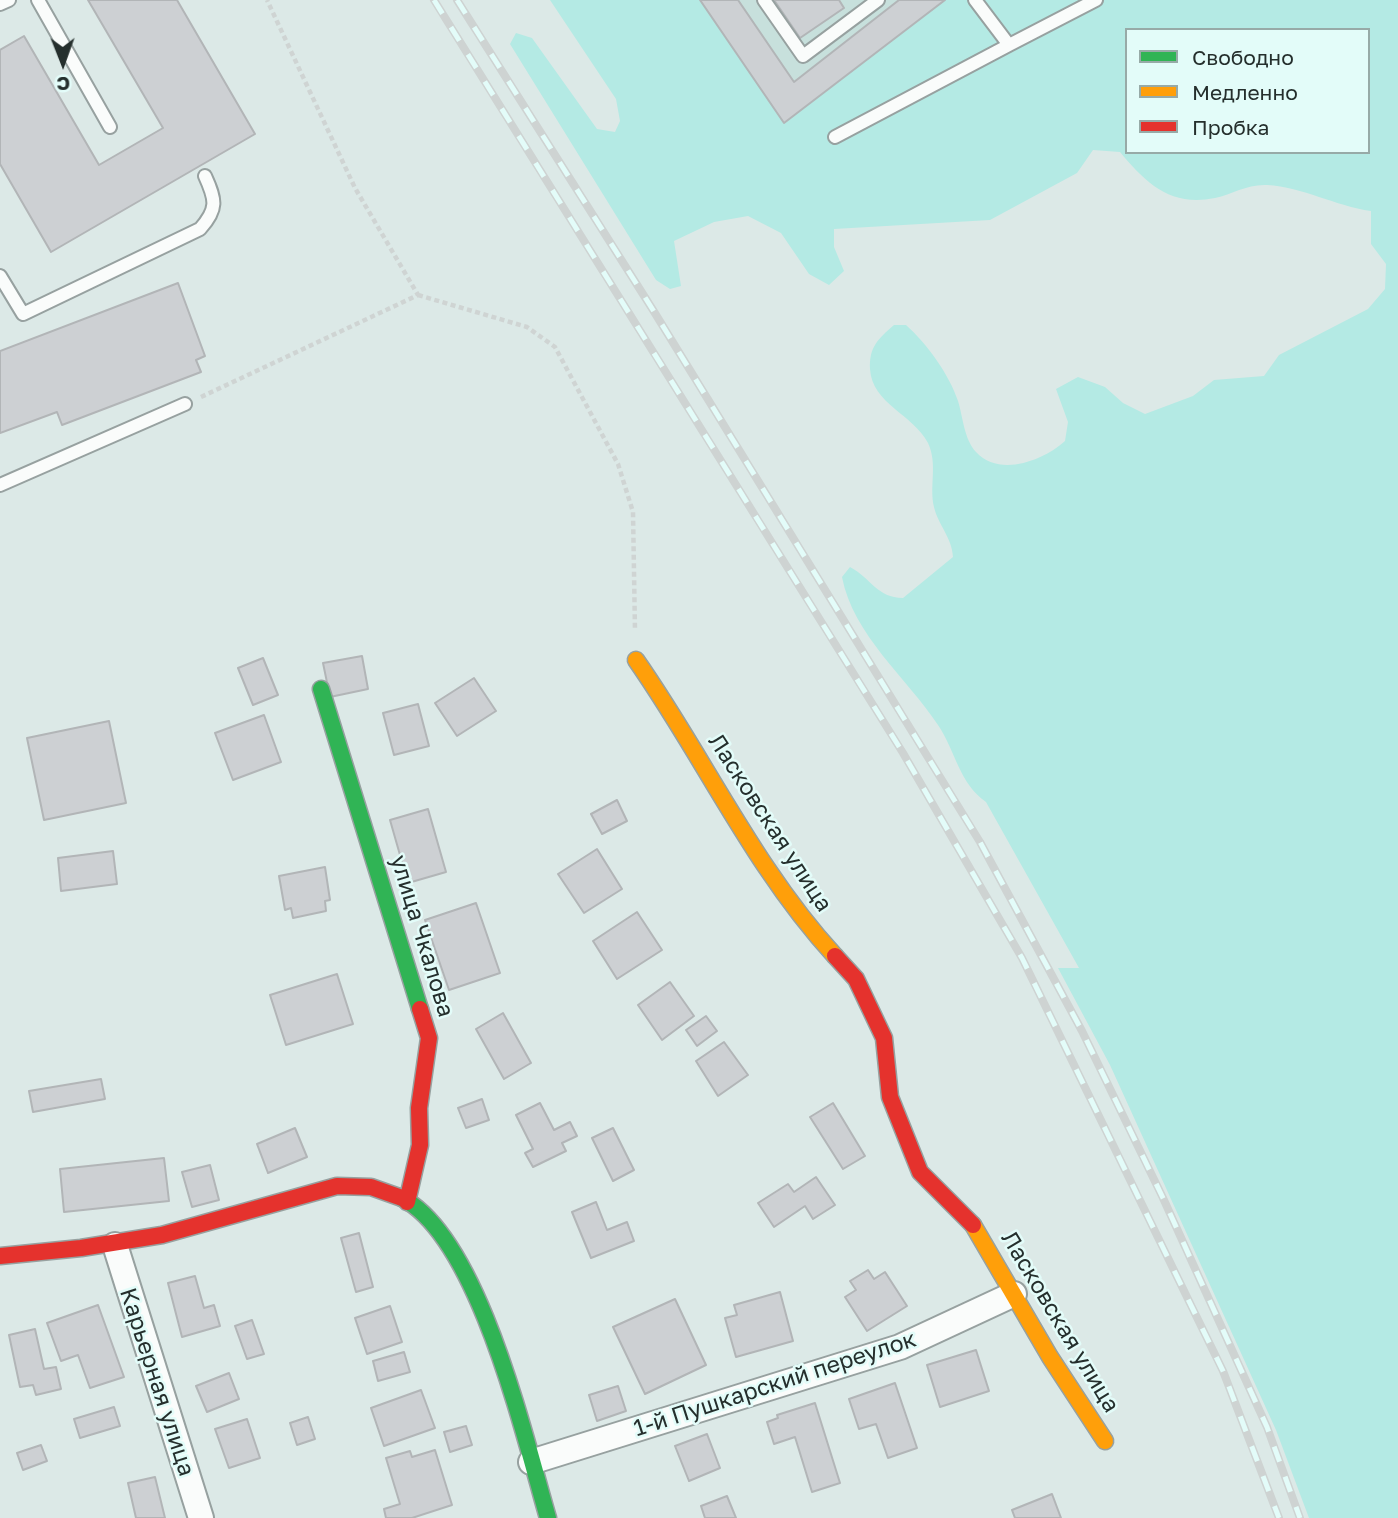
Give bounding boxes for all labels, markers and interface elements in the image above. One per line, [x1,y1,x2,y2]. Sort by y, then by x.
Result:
north arrow [28,28,98,98]
legend [1125,28,1370,154]
text: Свободно [1192,44,1294,70]
text: С [56,73,70,96]
text: Медленно [1192,79,1298,105]
text: Пробка [1192,114,1270,140]
street label: Ласковская улица [702,729,838,917]
street label: улица Чкалова [384,852,460,1020]
street label: Ласковская улица [995,1226,1125,1418]
street label: Карьерная улица [114,1284,200,1480]
street label: 1-й Пушкарский переулок [630,1325,920,1443]

